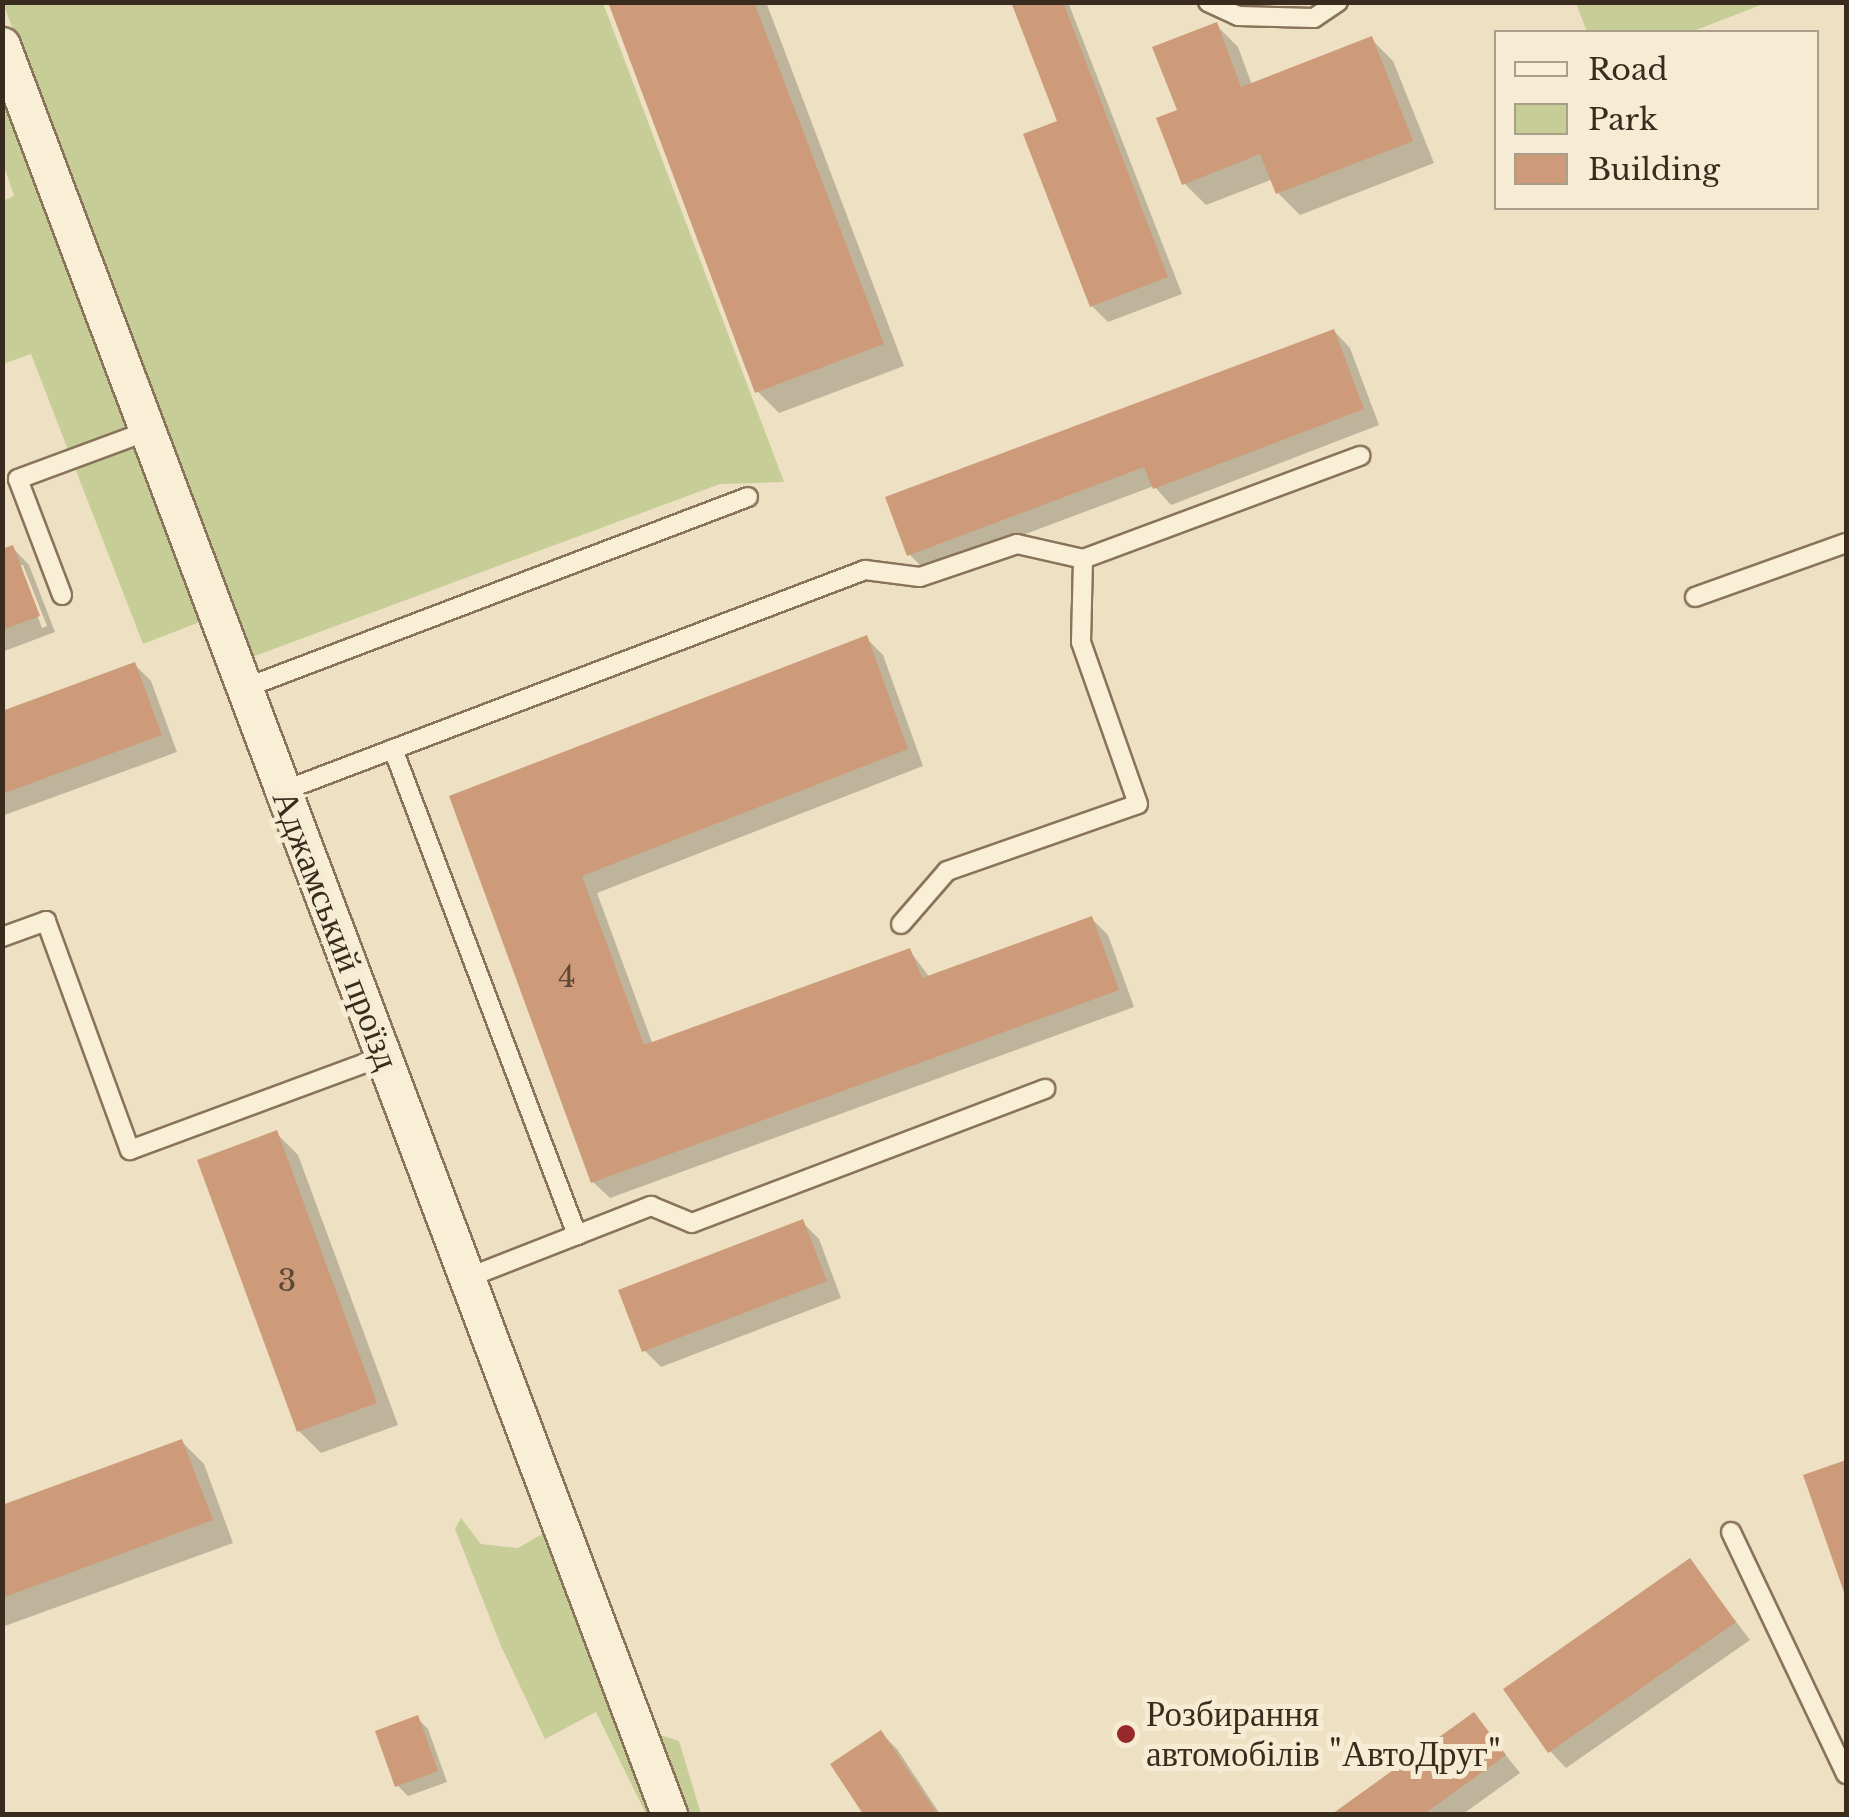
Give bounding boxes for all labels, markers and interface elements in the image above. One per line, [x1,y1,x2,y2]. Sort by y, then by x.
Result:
legend [1494,30,1819,210]
text: Road [1588,51,1668,88]
text: Park [1588,101,1658,138]
text: Building [1588,151,1720,188]
street label: Аджамський проїзд [263,785,409,1075]
house number: 4 [558,959,576,995]
house number: 3 [278,1263,296,1299]
place label: Розбирання автомобілів "АвтоДруг" [1146,1693,1502,1775]
marker: Розбирання автомобілів "АвтоДруг" [1115,1723,1137,1745]

